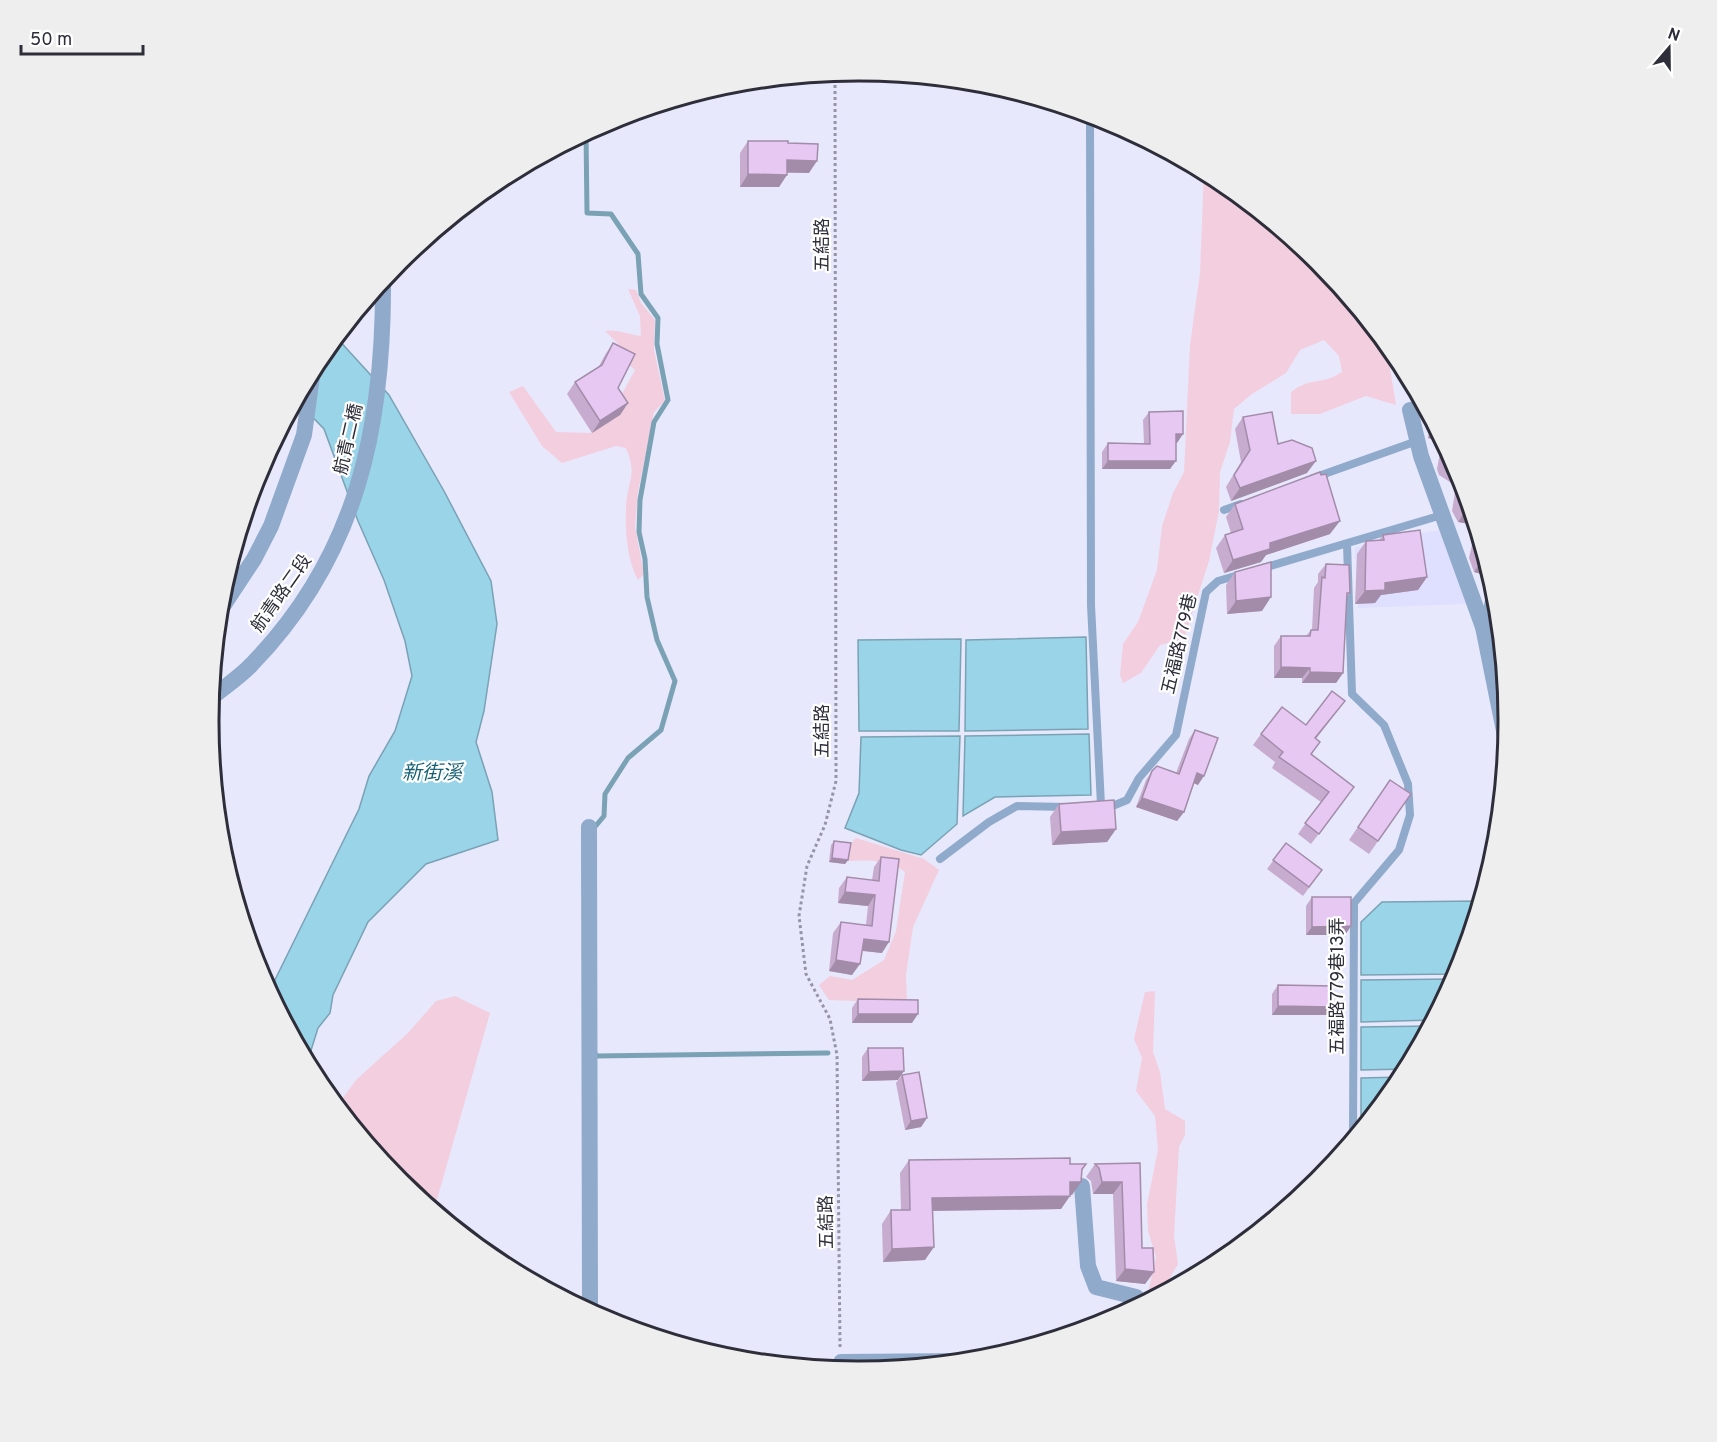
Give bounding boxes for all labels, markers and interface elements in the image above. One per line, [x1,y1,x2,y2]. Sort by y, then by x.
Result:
scale bar [21,18,142,56]
north arrow [1639,18,1699,78]
text: N [1665,24,1682,47]
text: 50 m [30,29,72,52]
street label: 五結路 [812,218,835,272]
street label: 航青二橋 [330,402,369,477]
street label: 航青路二段 [247,550,317,637]
street label: 五福路779巷 [1158,592,1203,697]
street label: 五結路 [812,704,835,758]
water label: 新街溪 [402,761,465,787]
street label: 五福路779巷13弄 [1327,917,1350,1055]
street label: 五結路 [816,1195,839,1249]

